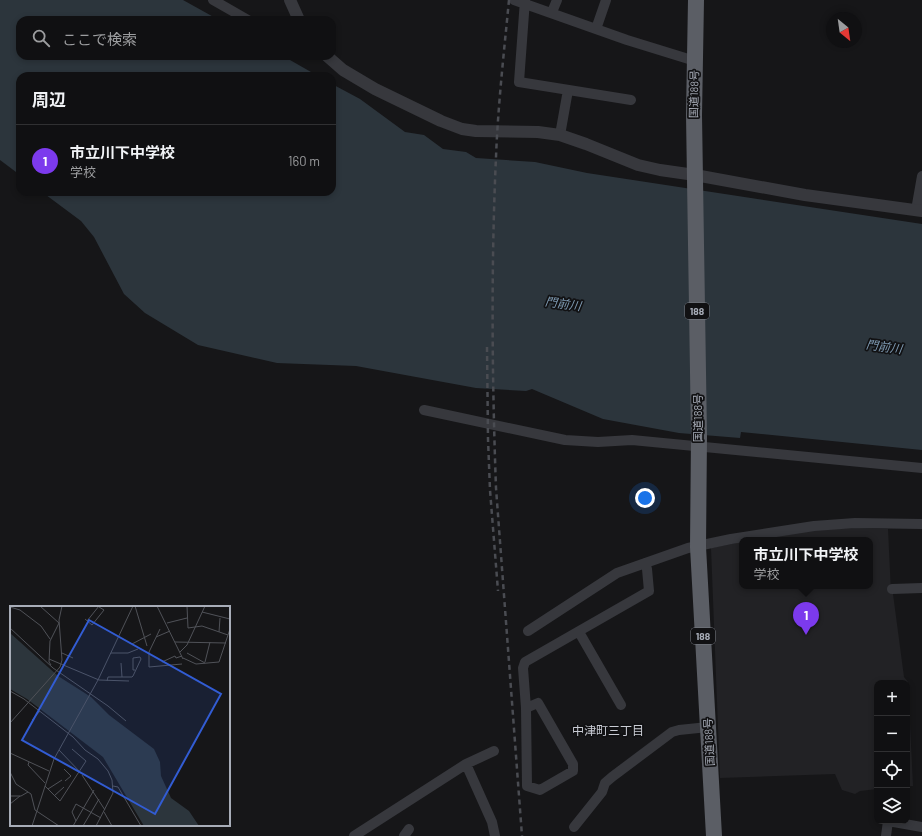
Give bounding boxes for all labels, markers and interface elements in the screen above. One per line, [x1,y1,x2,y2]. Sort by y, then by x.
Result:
north arrow [826,12,862,48]
search box [16,16,336,60]
icon: search [30,27,52,49]
text: ここで検索 [62,30,137,48]
street label: 国道188号 [687,70,700,118]
text: 周辺 [32,89,66,109]
text: 市立川下中学校 [70,143,175,161]
text: 1 [43,153,47,169]
text: 160 m [288,153,320,169]
text: 学校 [70,164,96,180]
water label: 門前川 [544,294,584,313]
road number: 188 [685,303,709,319]
water label: 門前川 [865,337,905,356]
street label: 国道188号 [691,394,704,442]
your location [635,488,655,508]
popup [739,537,873,589]
text: 市立川下中学校 [753,545,859,563]
text: 学校 [753,566,780,582]
pin: 1 [793,602,819,635]
inset map [10,606,230,826]
road number: 188 [691,628,715,644]
map controls [874,680,910,824]
button: + [874,680,910,716]
button: − [874,716,910,752]
street label: 国道188号 [701,718,716,766]
district label: 中津町三丁目 [572,723,644,737]
button: locate [874,752,910,788]
button: layers [874,788,910,824]

